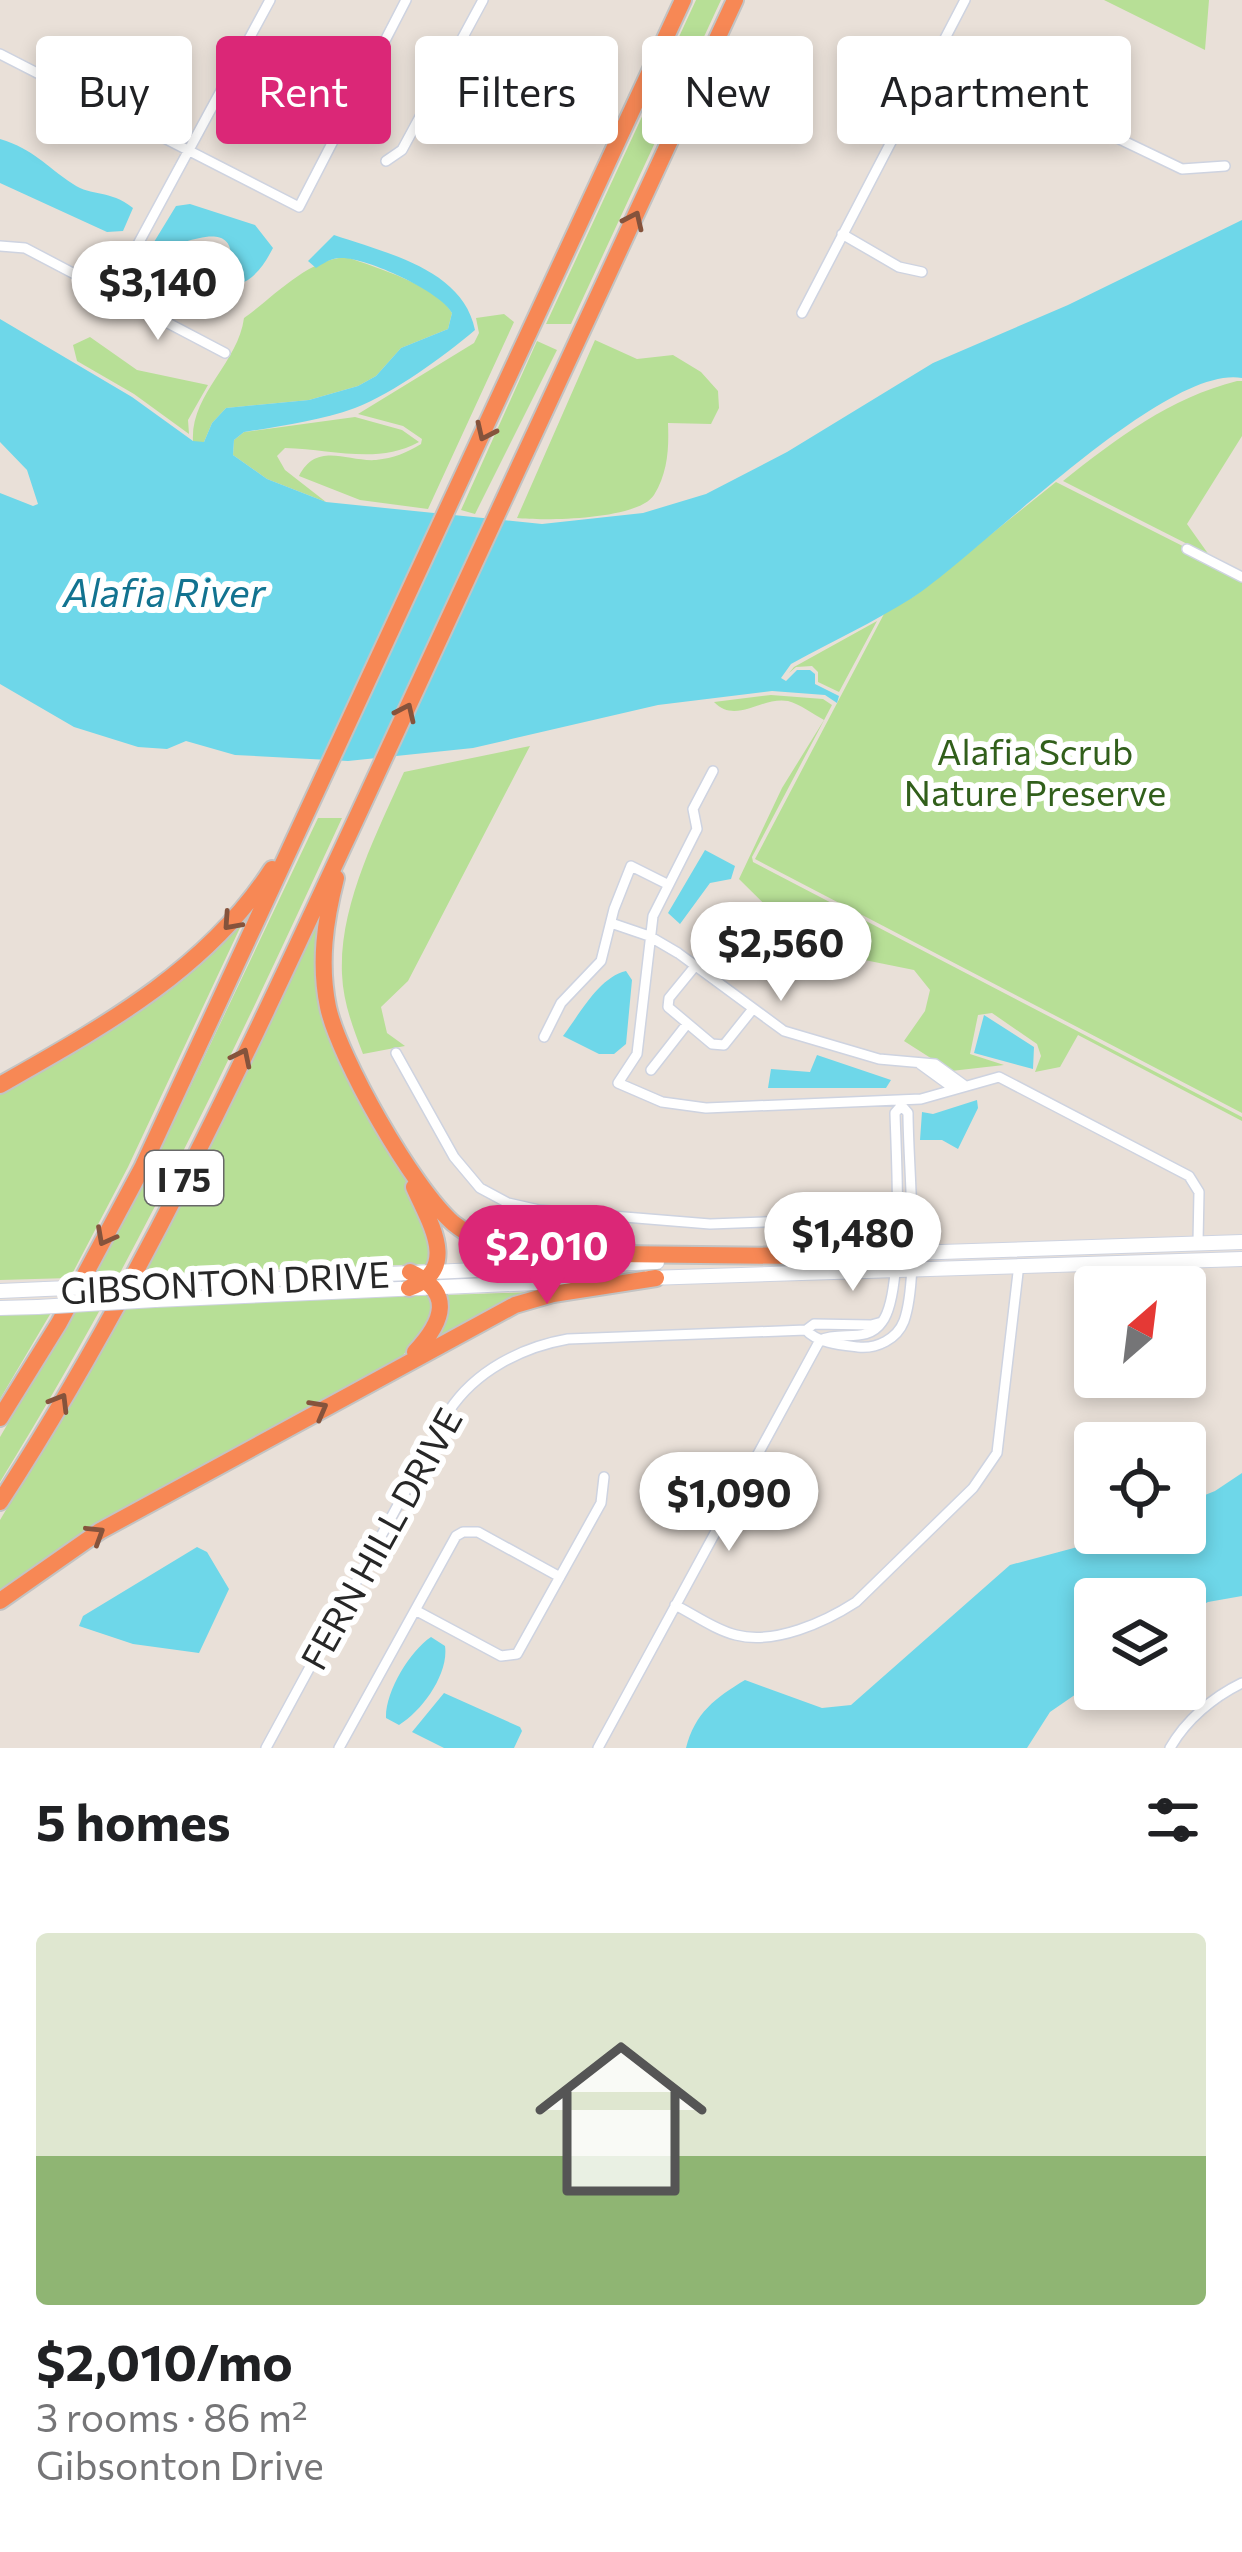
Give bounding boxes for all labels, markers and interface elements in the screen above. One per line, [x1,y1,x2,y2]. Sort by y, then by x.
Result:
chip: Buy [36,36,192,144]
chip: Rent [216,36,391,144]
chip: Filters [415,36,618,144]
chip: New [642,36,813,144]
chip: Apartment [837,36,1131,144]
one-way arrow [620,211,643,233]
pin: $3,140 [60,241,256,343]
text: $3,140 [99,256,217,304]
one-way arrow [476,420,499,441]
water label: Alafia River [62,567,267,615]
one-way arrow [392,703,415,724]
park label: Alafia Scrub Nature Preserve [904,728,1166,813]
pin: $2,560 [683,902,879,1004]
one-way arrow [224,909,245,930]
text: $2,560 [717,917,845,965]
one-way arrow [228,1048,251,1069]
road number: I 75 [145,1151,223,1205]
pin: $1,480 [755,1192,951,1294]
pin: $2,010 [449,1205,645,1307]
text: $1,480 [791,1207,915,1255]
text: $2,010 [485,1220,609,1268]
one-way arrow [96,1225,119,1246]
street label: GIBSONTON DRIVE [59,1250,391,1312]
north arrow [1074,1266,1206,1398]
map controls [1074,1266,1206,1710]
one-way arrow [46,1393,68,1414]
street label: FERN HILL DRIVE [290,1400,470,1676]
one-way arrow [307,1400,328,1423]
button: locate [1074,1422,1206,1554]
pin: $1,090 [631,1452,827,1554]
text: $1,090 [666,1467,792,1515]
one-way arrow [82,1526,104,1548]
button: layers [1074,1578,1206,1710]
icon: filters [1140,1787,1206,1853]
text: 5 homes [36,1789,231,1852]
icon: home [513,2011,729,2227]
text: $2,010/mo [36,2329,293,2392]
text: 3 rooms · 86 m² [36,2392,308,2440]
text: Gibsonton Drive [36,2440,324,2488]

